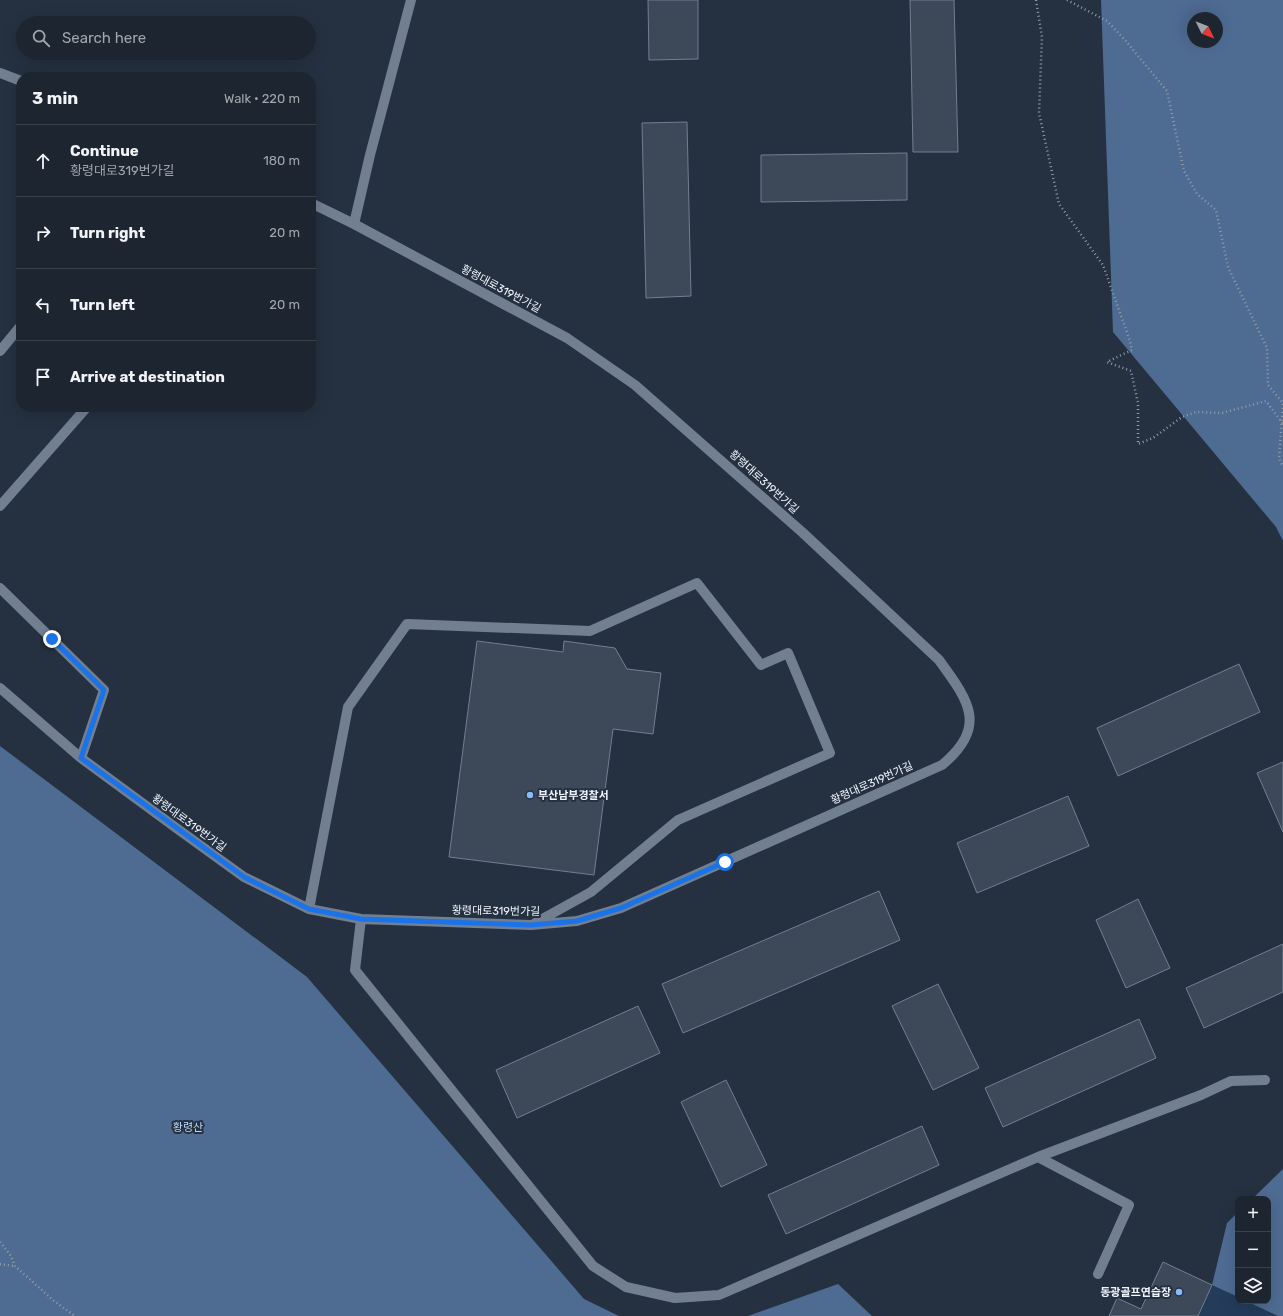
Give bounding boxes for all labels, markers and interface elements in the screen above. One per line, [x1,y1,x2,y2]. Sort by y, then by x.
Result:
north arrow [1187,12,1223,48]
search box [16,16,316,60]
icon: search [30,27,52,49]
text: Search here [62,29,146,47]
text: 3 min [32,88,78,108]
text: Walk · 220 m [224,91,300,106]
text: Continue [70,142,139,160]
icon: ahead [32,150,54,172]
text: 180 m [263,153,300,168]
text: 황령대로319번가길 [70,163,175,178]
icon: right [32,222,54,244]
text: Turn right [70,224,145,242]
text: 20 m [269,225,300,240]
street label: 황령대로319번가길 [459,262,543,316]
icon: left [32,294,54,316]
text: Turn left [70,296,135,314]
text: 20 m [269,297,300,312]
icon: arrive [32,366,54,388]
text: Arrive at destination [70,368,225,386]
street label: 황령대로319번가길 [727,448,801,516]
route end [43,630,61,648]
street label: 황령대로319번가길 [829,759,915,807]
place label: 부산남부경찰서 [538,789,609,802]
marker: 부산남부경찰서 [525,790,535,800]
street label: 황령대로319번가길 [149,792,229,854]
route start [716,853,734,871]
street label: 황령대로319번가길 [452,904,540,918]
park label: 황령산 [173,1121,203,1134]
map controls [1235,1196,1271,1304]
button: + [1235,1196,1271,1232]
button: − [1235,1232,1271,1268]
button: layers [1235,1268,1271,1304]
place label: 동광골프연습장 [1100,1286,1171,1299]
marker: 동광골프연습장 [1174,1287,1184,1297]

